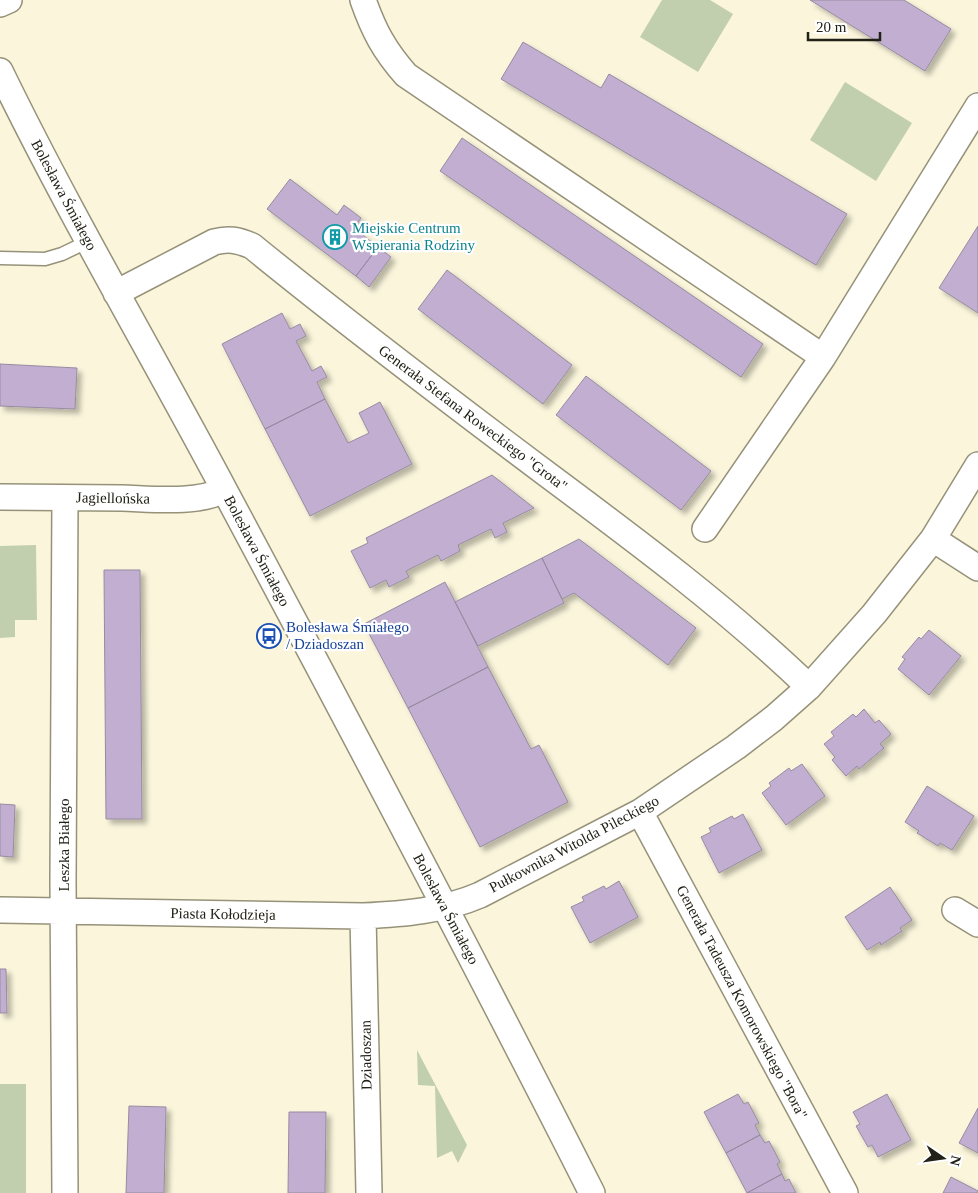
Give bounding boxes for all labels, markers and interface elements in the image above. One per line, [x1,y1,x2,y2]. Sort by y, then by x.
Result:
scale bar [808,10,880,42]
text: 20 m [816,19,847,35]
street label: Bolesława Śmiałego [28,137,100,253]
place label: Miejskie Centrum Wspierania Rodziny [352,220,475,253]
building icon: Miejskie Centrum Wspierania Rodziny [322,224,348,250]
street label: Generała Stefana Roweckiego "Grota" [376,342,570,494]
street label: Jagiellońska [76,489,151,507]
street label: Bolesława Śmiałego [221,493,293,609]
place label: Bolesława Śmiałego / Dziadoszan [286,619,409,652]
bus stop icon: Bolesława Śmiałego / Dziadoszan [256,623,282,649]
street label: Pułkownika Witolda Pileckiego [486,792,662,896]
street label: Leszka Białego [56,799,72,891]
street label: Bolesława Śmiałego [410,851,482,967]
street label: Generała Tadeusza Komorowskiego "Bora" [673,883,811,1121]
street label: Piasta Kołodzieja [170,905,276,923]
street label: Dziadoszan [357,1019,375,1090]
north arrow [918,1133,968,1183]
text: N [947,1154,964,1167]

